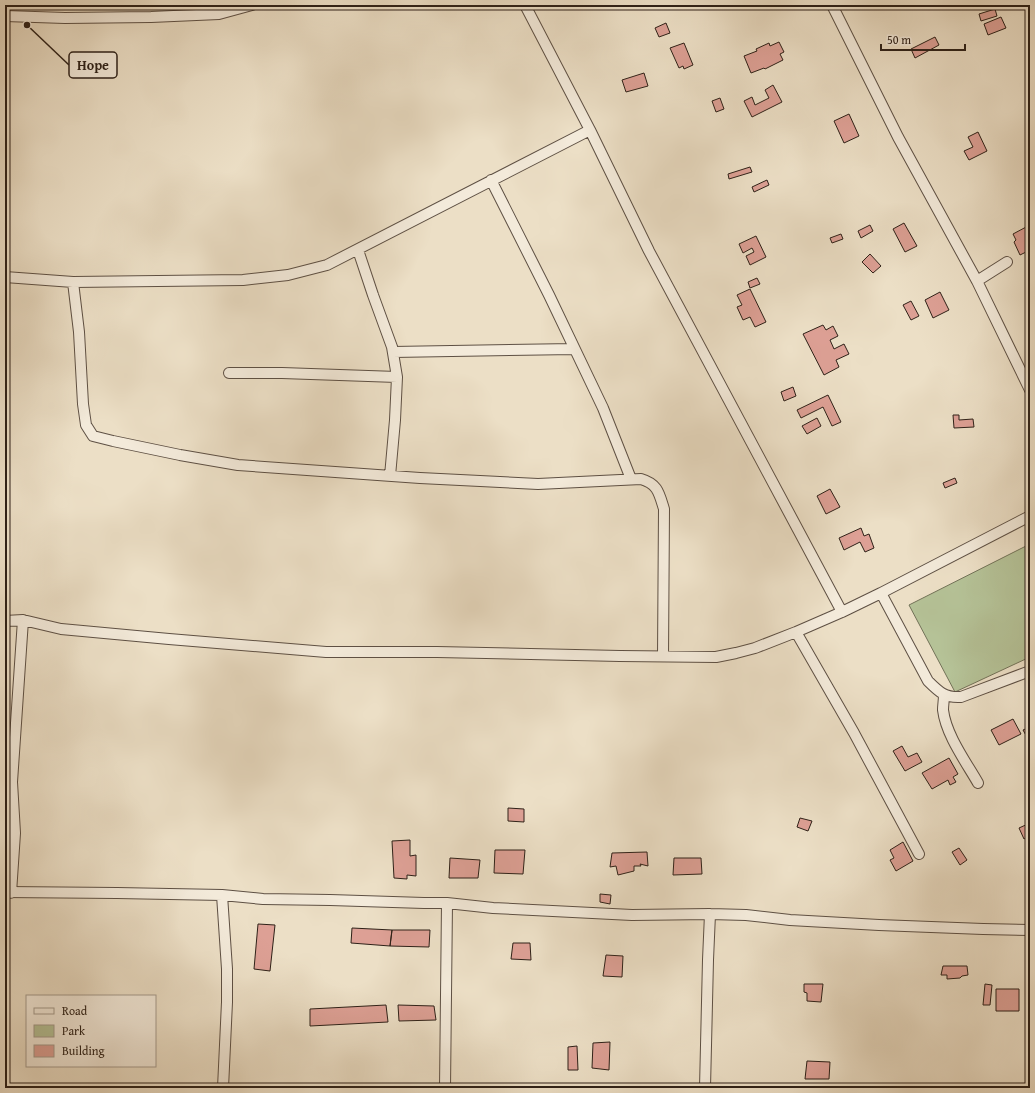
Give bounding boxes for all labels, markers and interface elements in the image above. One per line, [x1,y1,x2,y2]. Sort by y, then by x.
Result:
scale bar [881,26,965,52]
text: 50 m [887,31,911,48]
callout: Hope [69,52,117,78]
text: Hope [77,55,109,75]
legend [26,995,156,1067]
text: Road [62,1002,88,1019]
text: Park [62,1022,86,1039]
text: Building [62,1042,105,1059]

